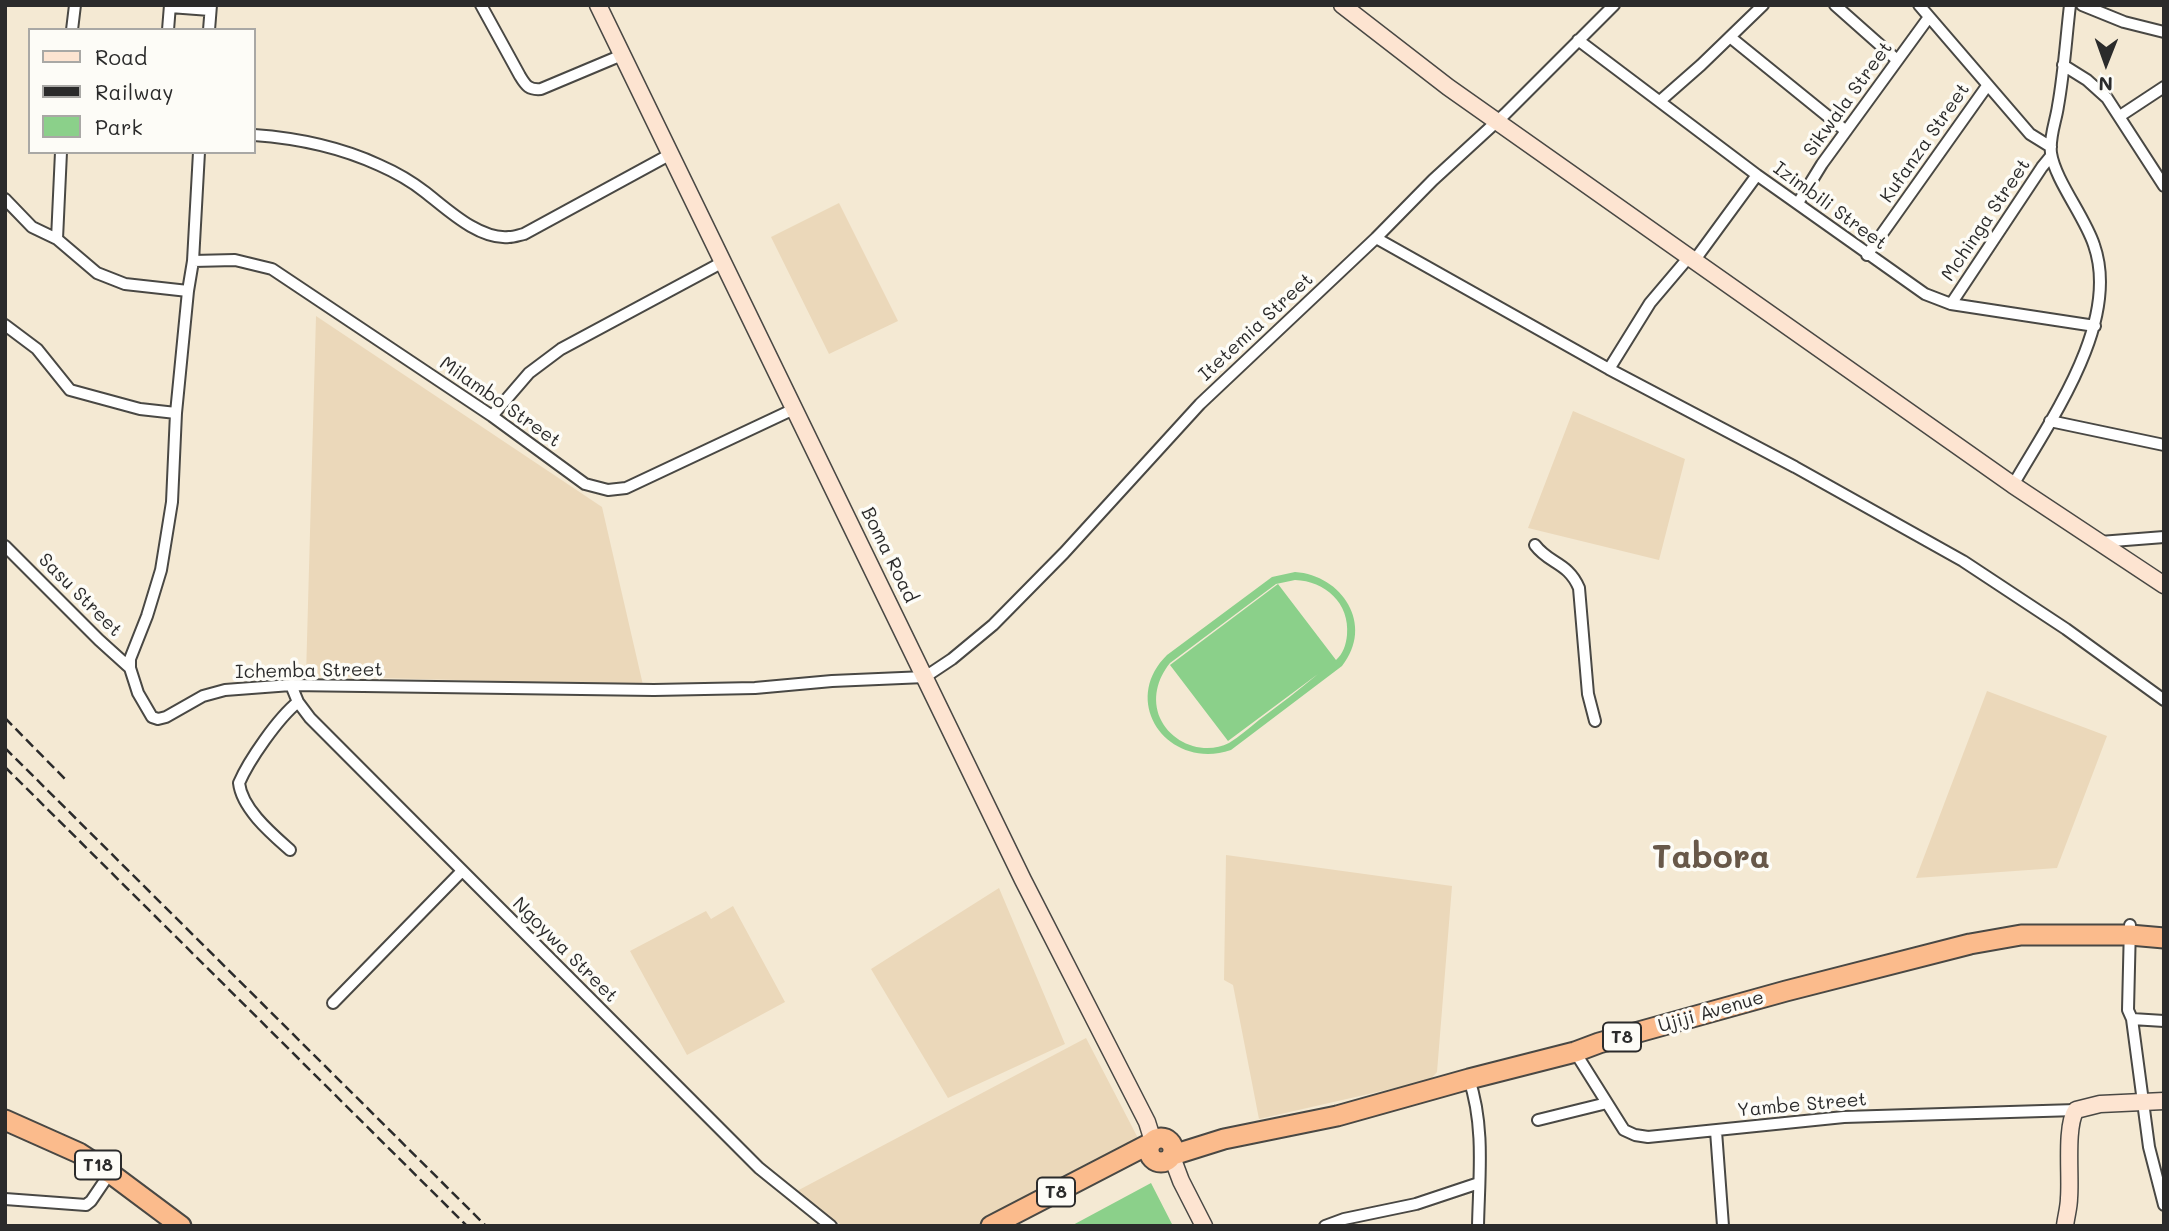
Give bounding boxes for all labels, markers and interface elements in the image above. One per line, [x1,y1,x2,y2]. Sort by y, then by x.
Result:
legend [28,28,256,154]
north arrow [2071,28,2141,98]
street label: Sikwala Street [1799,37,1897,161]
text: Road [95,43,147,70]
text: N [2098,72,2113,97]
text: Railway [95,78,174,105]
street label: Kufanza Street [1875,79,1975,207]
text: Park [95,113,143,140]
street label: Mchinga Street [1937,154,2035,286]
street label: Izimbili Street [1769,157,1891,255]
street label: Itetemia Street [1194,268,1318,386]
street label: Milambo Street [435,352,565,452]
street label: Boma Road [856,504,922,606]
street label: Sasu Street [34,549,126,641]
street label: Ichemba Street [235,658,383,684]
district label: Tabora [1652,838,1770,878]
street label: Ngoywa Street [508,893,622,1007]
street label: Ujiji Avenue [1656,986,1766,1038]
road number: T8 [1603,1022,1641,1052]
street label: Yambe Street [1736,1088,1868,1122]
road number: T18 [75,1150,121,1180]
road number: T8 [1037,1177,1075,1206]

